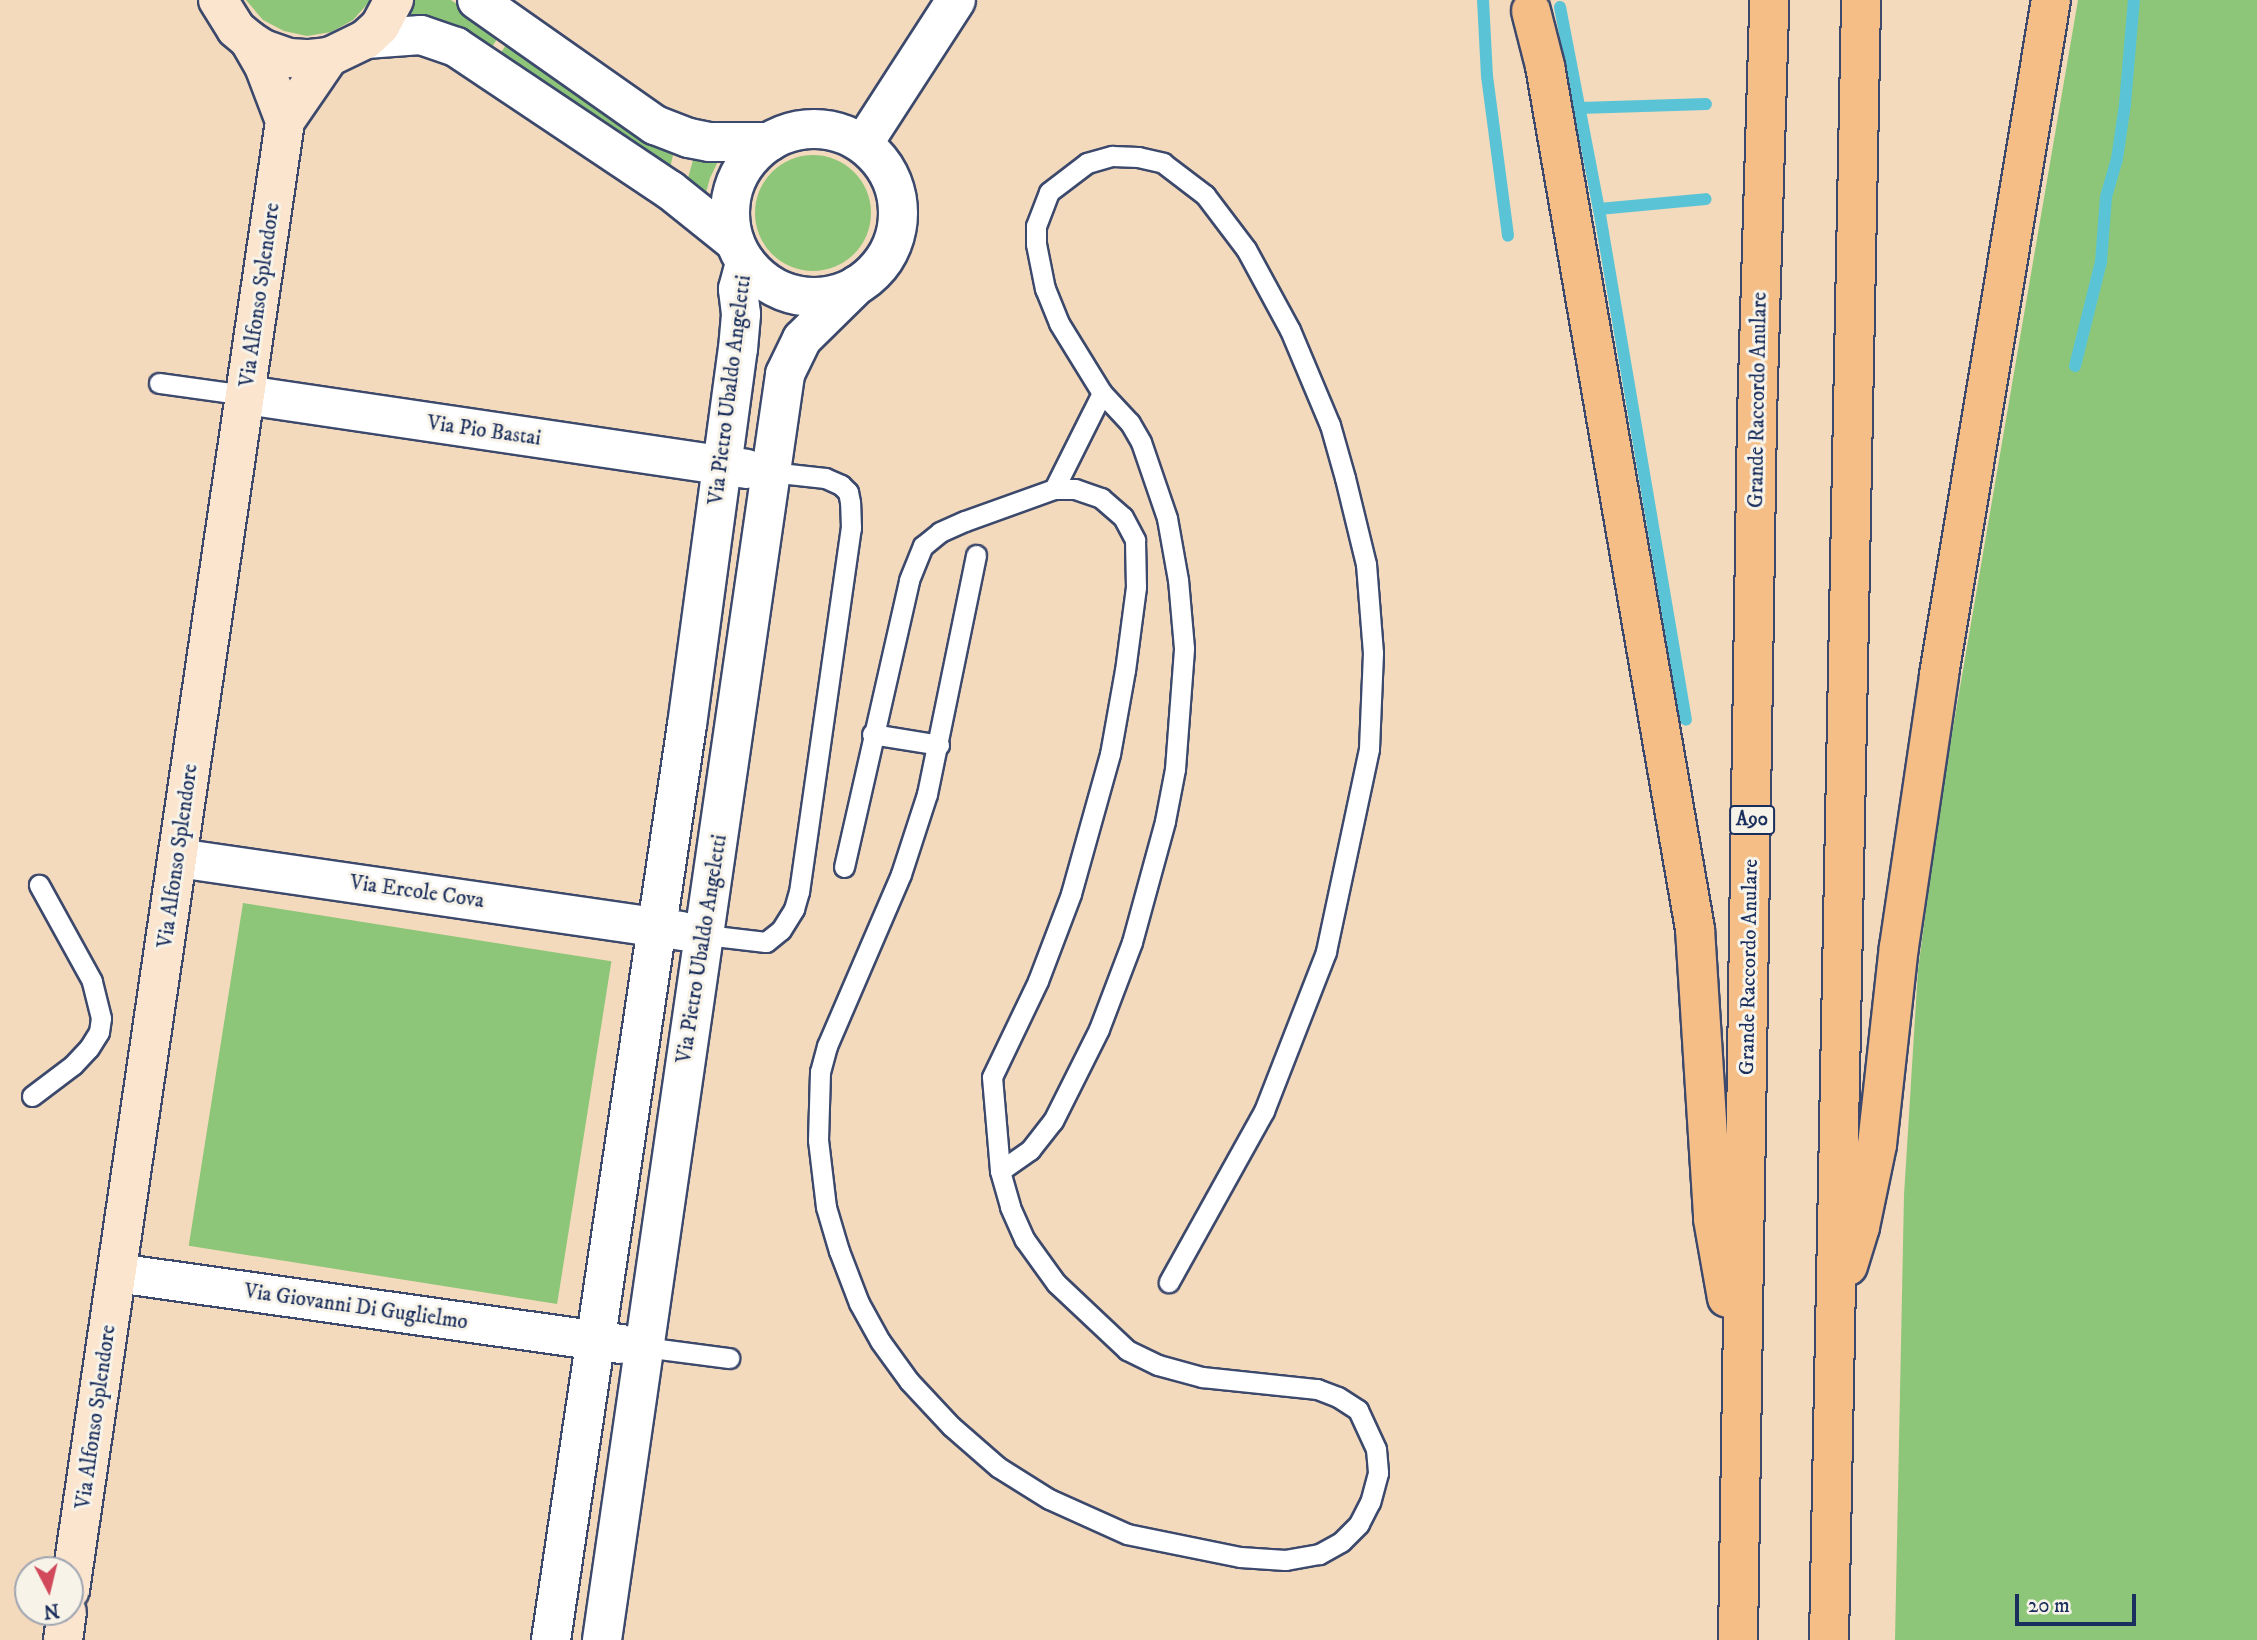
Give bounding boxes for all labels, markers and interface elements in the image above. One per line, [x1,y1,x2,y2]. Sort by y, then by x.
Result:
street label: Via Alfonso Splendore [235,201,285,389]
street label: Via Pietro Ubaldo Angeletti [703,274,757,506]
street label: Grande Raccordo Anulare [1744,292,1772,508]
street label: Via Pio Bastai [426,411,542,451]
street label: Via Alfonso Splendore [153,762,203,950]
road number: A90 [1728,804,1776,835]
street label: Via Pietro Ubaldo Angeletti [671,833,733,1065]
street label: Grande Raccordo Anulare [1735,859,1763,1075]
street label: Via Ercole Cova [348,870,486,914]
street label: Via Giovanni Di Guglielmo [243,1279,469,1335]
street label: Via Alfonso Splendore [71,1323,121,1511]
north arrow [14,1556,84,1626]
scale bar [2019,1580,2140,1624]
text: 20 m [2028,1593,2070,1619]
text: N [42,1598,61,1623]

